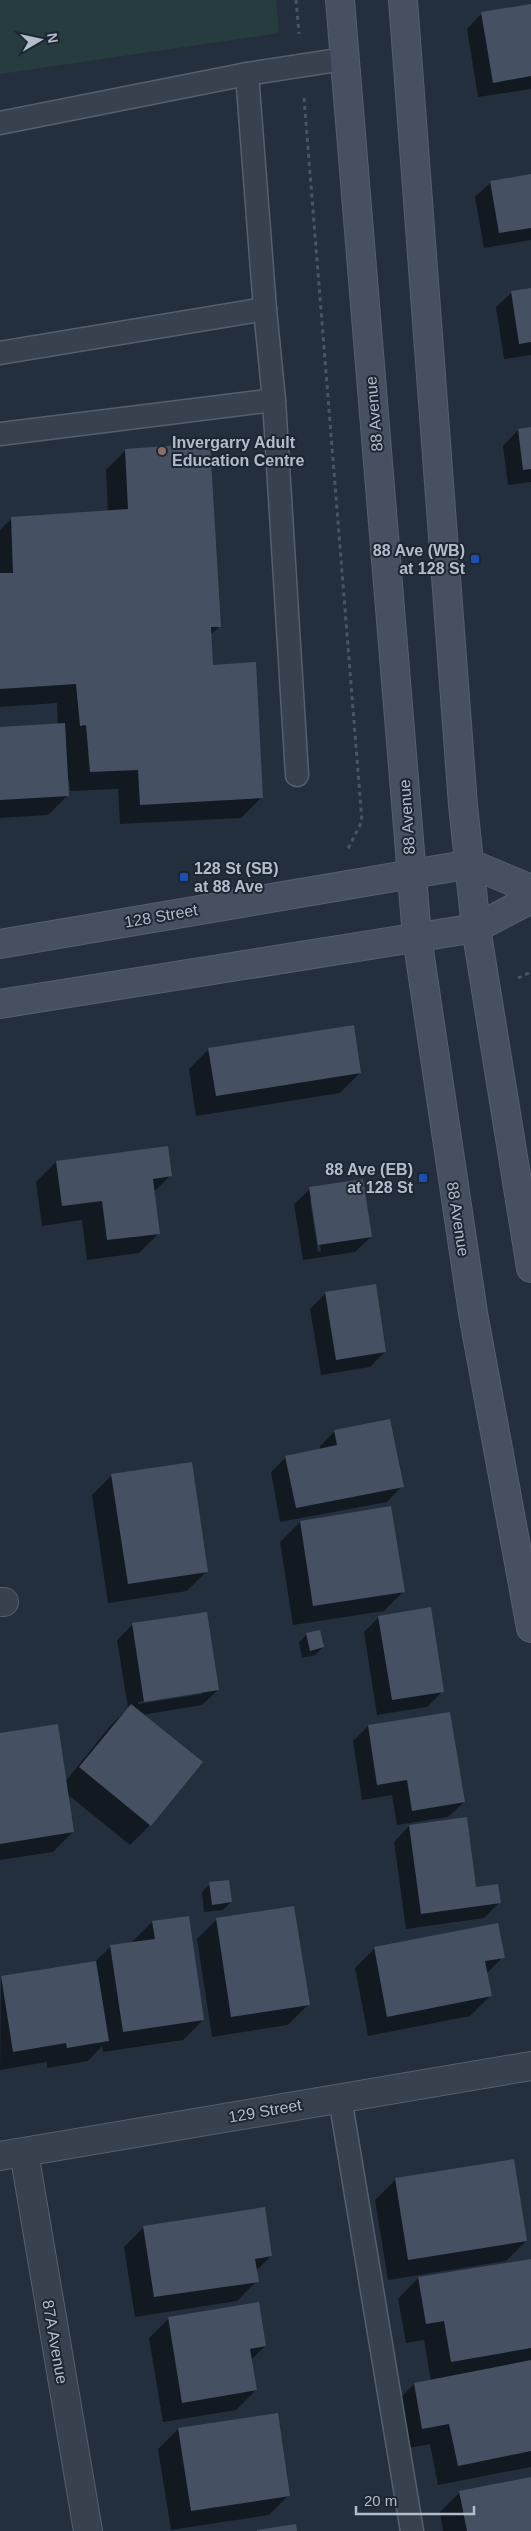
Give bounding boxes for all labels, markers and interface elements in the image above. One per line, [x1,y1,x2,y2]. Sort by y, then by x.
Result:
north arrow [15,15,65,65]
text: N [44,32,62,44]
street label: 88 Avenue [362,376,386,452]
place label: Invergarry Adult Education Centre [172,434,305,469]
marker: Invergarry Adult Education Centre [156,445,168,457]
place label: 88 Ave (WB) at 128 St [373,542,466,577]
marker: 88 Ave (WB) at 128 St [469,553,481,565]
street label: 88 Avenue [396,779,418,855]
place label: 128 St (SB) at 88 Ave [194,860,278,895]
marker: 128 St (SB) at 88 Ave [178,871,190,883]
street label: 128 Street [123,901,199,931]
place label: 88 Ave (EB) at 128 St [325,1161,414,1196]
marker: 88 Ave (EB) at 128 St [417,1172,429,1184]
street label: 88 Avenue [444,1180,472,1258]
street label: 129 Street [227,2096,303,2126]
street label: 87A Avenue [39,2299,71,2385]
scale bar [356,2484,474,2516]
text: 20 m [364,2492,397,2509]

